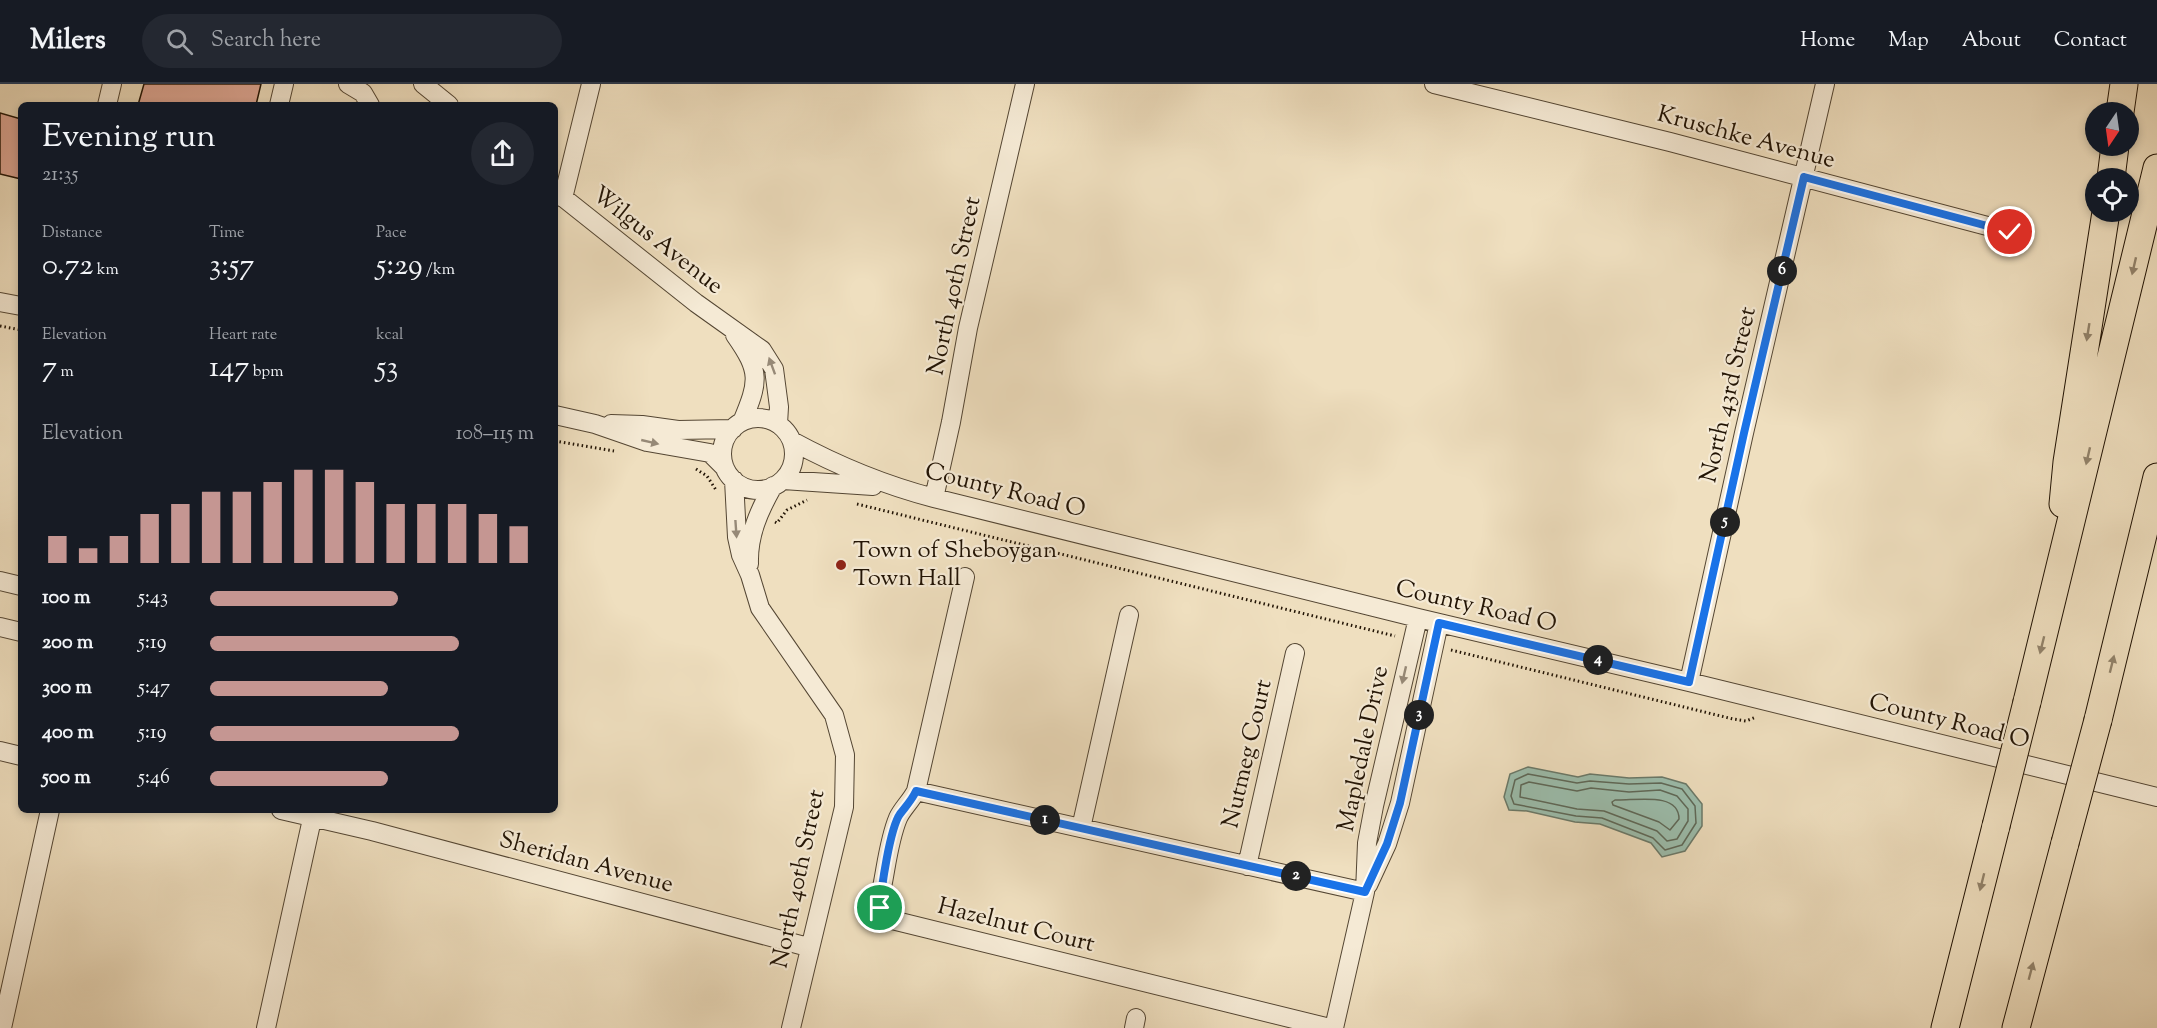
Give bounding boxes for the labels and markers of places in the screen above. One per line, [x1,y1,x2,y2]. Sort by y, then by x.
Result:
pin [1984,206,2035,257]
pin: 6 [1767,256,1797,286]
pin: 5 [1710,507,1740,537]
place label: Town of Sheboygan Town Hall [853,534,1057,596]
marker: Town of Sheboygan Town Hall [834,558,848,572]
pin: 4 [1583,645,1613,675]
pin: 3 [1404,700,1434,730]
pin: 1 [1030,805,1060,835]
pin: 2 [1281,861,1311,891]
pin [854,882,905,933]

